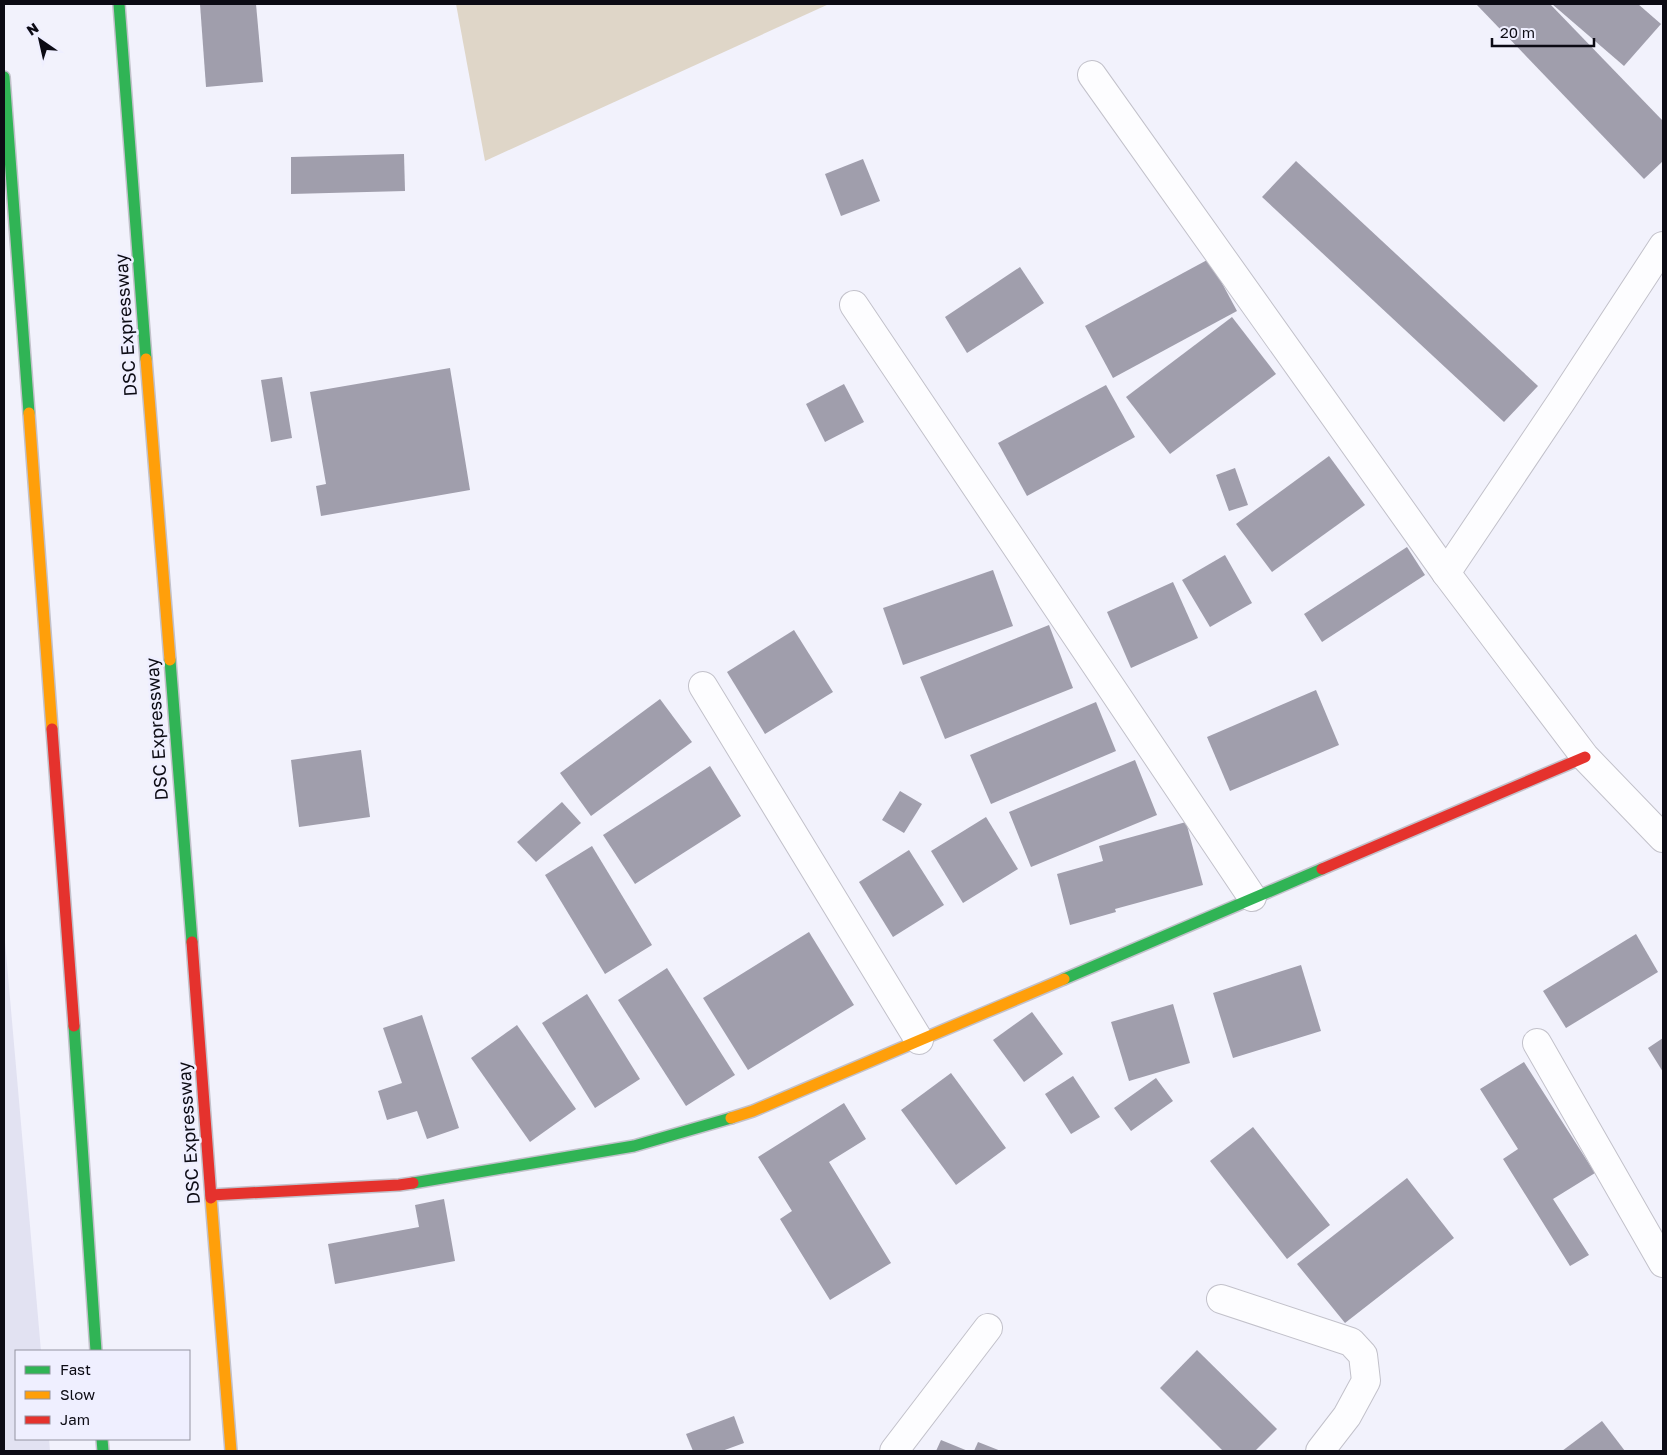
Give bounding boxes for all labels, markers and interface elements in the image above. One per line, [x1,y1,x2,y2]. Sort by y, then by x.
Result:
north arrow [15,15,65,65]
scale bar [1492,15,1594,47]
text: N [23,19,42,39]
text: 20 m [1500,23,1535,41]
street label: DSC Expressway [109,253,141,397]
street label: DSC Expressway [140,657,172,801]
street label: DSC Expressway [172,1061,204,1205]
legend [15,1350,190,1440]
text: Fast [60,1360,91,1378]
text: Slow [60,1385,95,1403]
text: Jam [60,1410,90,1428]

